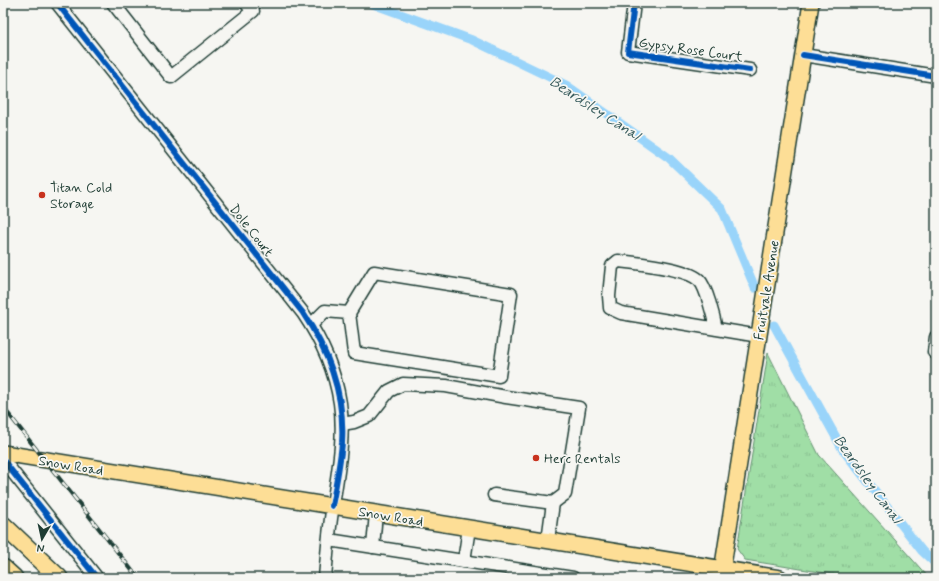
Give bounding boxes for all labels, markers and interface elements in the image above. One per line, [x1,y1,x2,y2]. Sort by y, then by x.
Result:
street label: Gypsy Rose Court [637,34,745,66]
water label: Beardsley Canal [545,72,645,147]
place label: Titan Cold Storage [50,179,112,213]
marker: Titan Cold Storage [37,190,47,200]
street label: Dole Court [225,201,277,260]
street label: Fruitvale Avenue [750,239,784,341]
water label: Beardsley Canal [828,431,907,529]
place label: Herc Rentals [544,450,621,468]
street label: Snow Road [37,452,105,480]
marker: Herc Rentals [531,453,541,463]
street label: Snow Road [357,503,425,531]
north arrow [22,519,62,559]
text: N [36,540,45,555]

